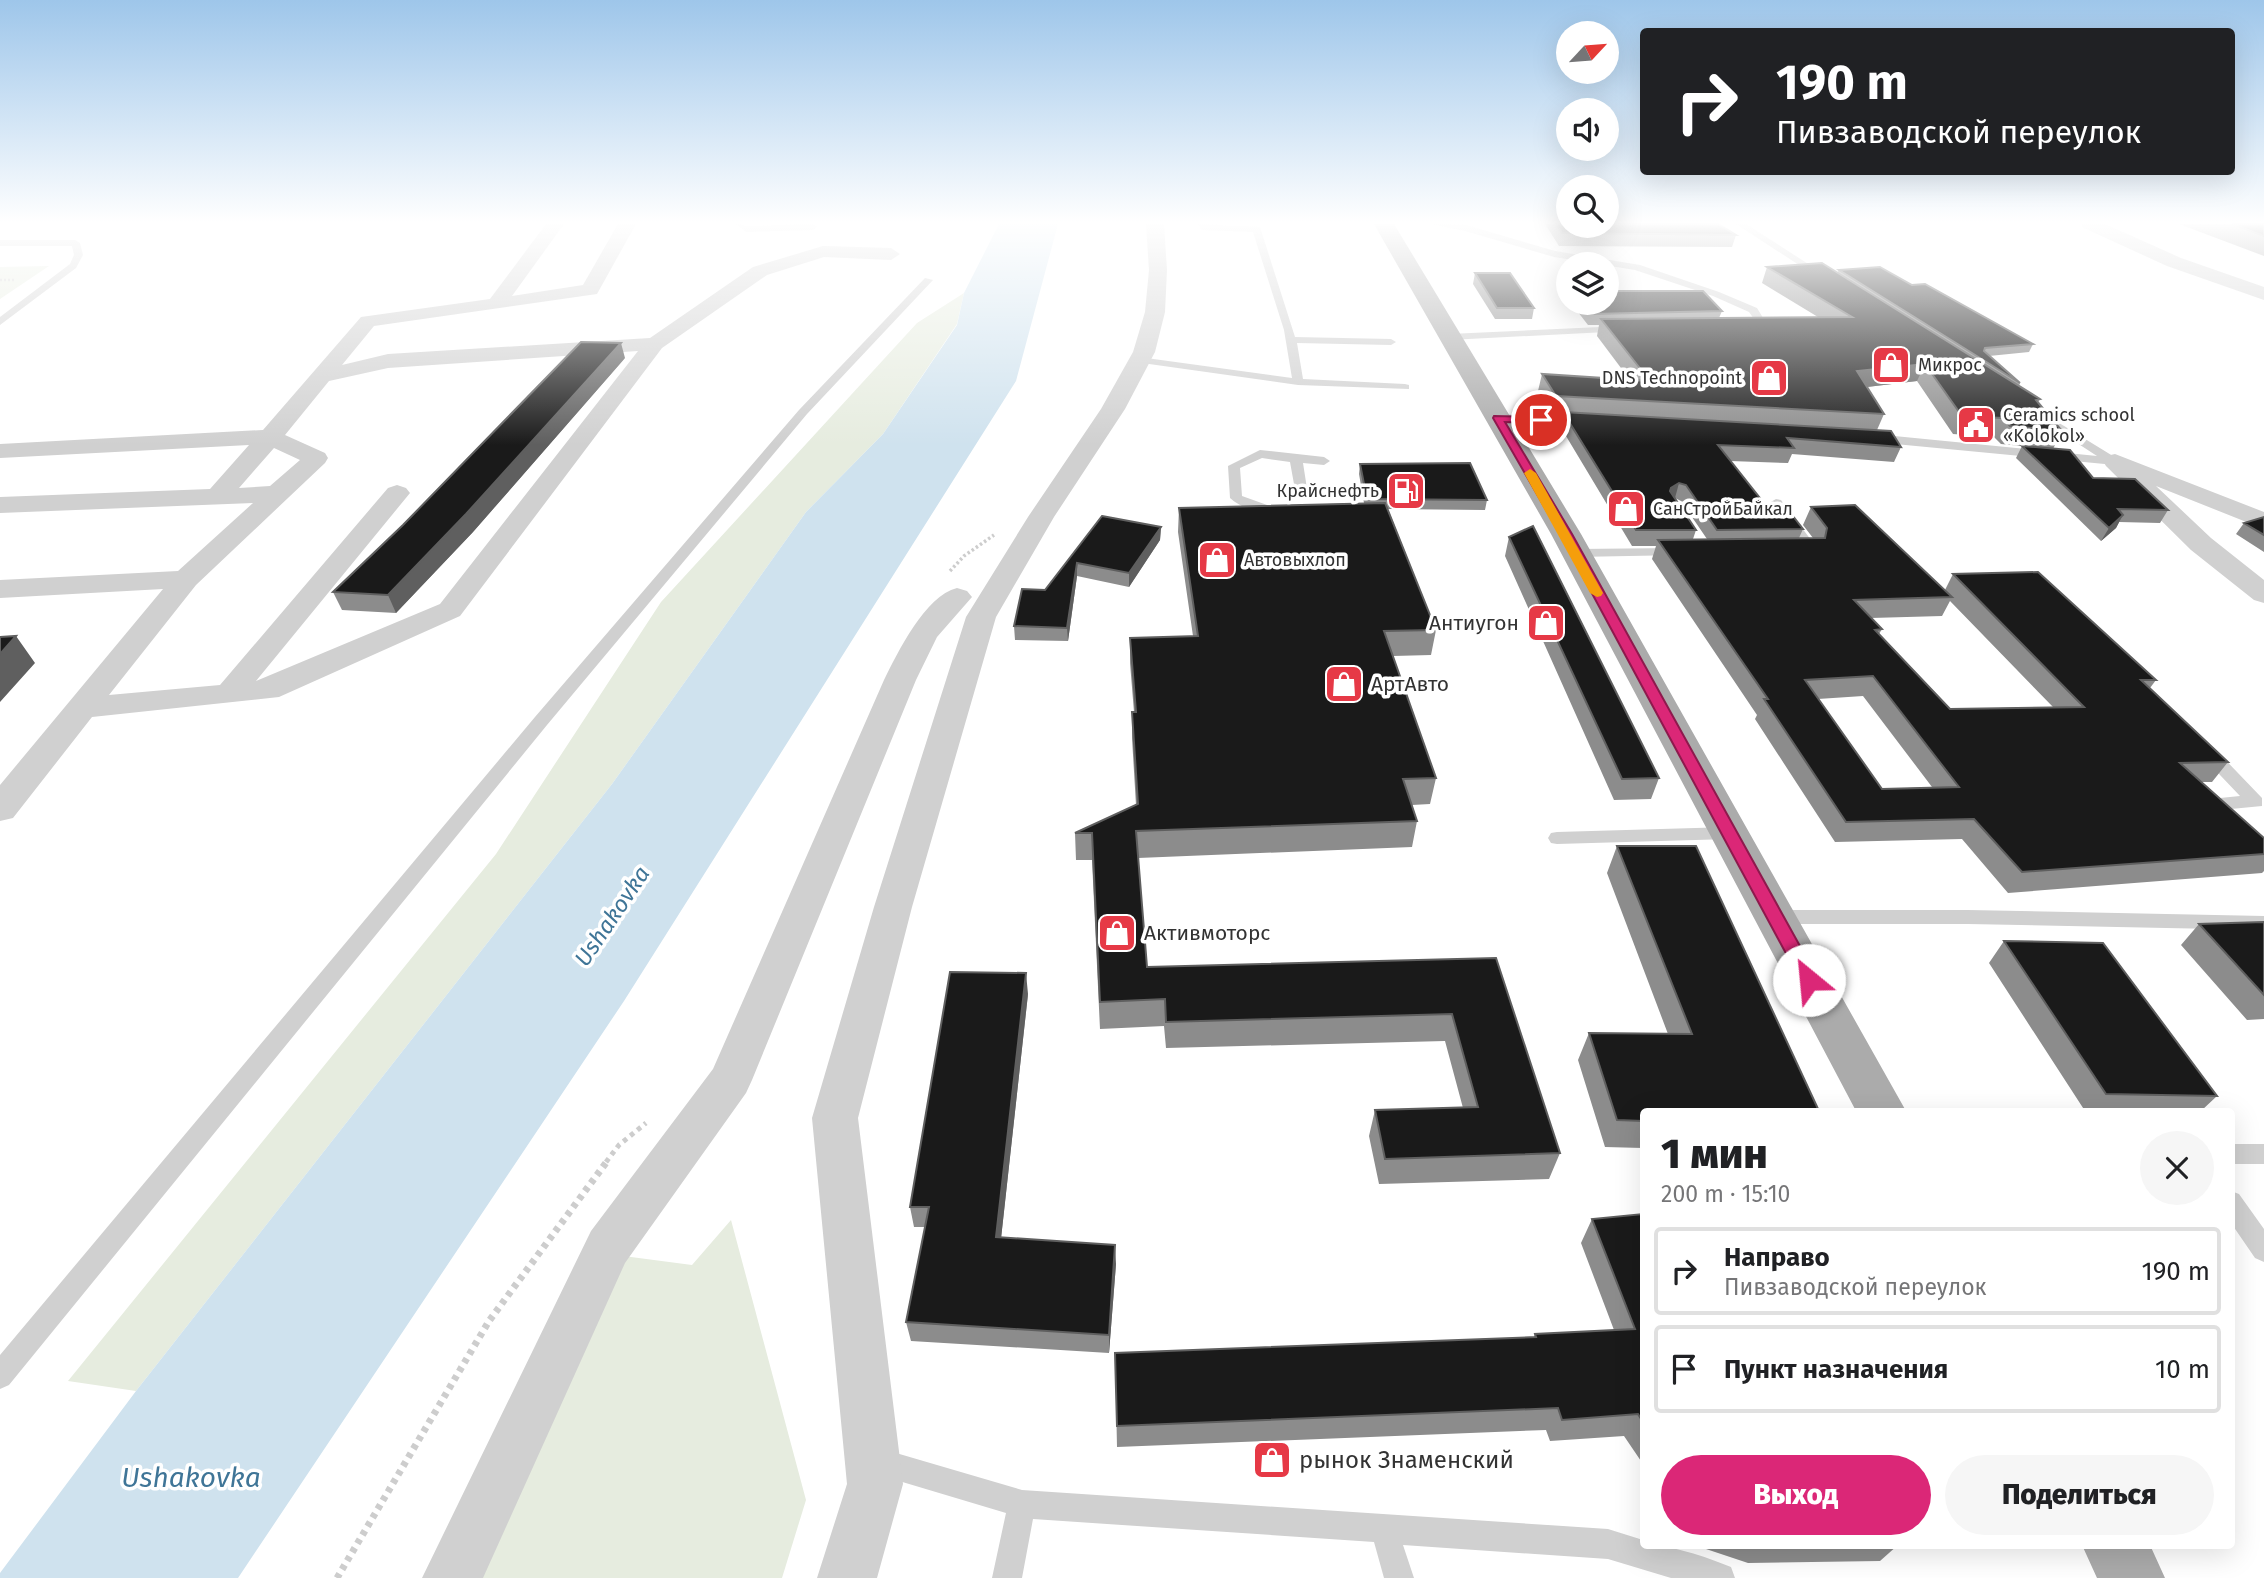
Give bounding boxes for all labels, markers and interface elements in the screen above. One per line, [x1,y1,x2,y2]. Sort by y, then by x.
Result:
north arrow [1556,21,1619,84]
map controls [1556,21,1619,315]
text: 190 m [1776,53,1908,112]
icon: right [1661,56,1752,147]
button: sound [1556,98,1619,161]
text: Пивзаводской переулок [1776,113,2141,151]
button: search [1556,175,1619,238]
button: layers [1556,252,1619,315]
shop icon: Микрос [1870,344,1912,386]
place label: Микрос [1918,354,1982,376]
shop icon: DNS Technopoint [1748,357,1790,399]
place label: DNS Technopoint [1602,367,1742,389]
pin [1511,390,1571,450]
icon: arrive [1522,401,1560,439]
public building icon: Ceramics school «Kolokol» [1955,404,1997,446]
place label: Ceramics school «Kolokol» [2003,404,2135,447]
fuel station icon: Крайснефть [1385,470,1427,512]
place label: Крайснефть [1277,480,1379,502]
shop icon: СанСтройБайкал [1605,488,1647,530]
place label: СанСтройБайкал [1653,498,1793,520]
shop icon: Автовыхлоп [1196,539,1238,581]
place label: Автовыхлоп [1244,549,1346,571]
shop icon: Антиугон [1525,602,1567,644]
place label: Антиугон [1429,610,1519,636]
shop icon: АртАвто [1323,663,1365,705]
place label: АртАвто [1371,671,1449,697]
water label: Ushakovka [568,861,656,971]
shop icon: Активмоторс [1096,912,1138,954]
place label: Активмоторс [1144,920,1270,946]
position arrow [1772,943,1846,1017]
text: 1 мин [1661,1129,1768,1179]
button: close [2140,1131,2214,1205]
text: 200 m · 15:10 [1661,1180,1790,1208]
text: Направо [1724,1242,1830,1273]
icon: right [1665,1252,1703,1290]
text: 190 m [2141,1256,2210,1287]
text: Пивзаводской переулок [1724,1273,1987,1301]
icon: arrive [1665,1350,1703,1388]
text: Пункт назначения [1724,1354,1948,1385]
text: 10 m [2155,1354,2210,1385]
shop icon: рынок Знаменский [1251,1439,1293,1481]
place label: рынок Знаменский [1299,1446,1514,1474]
button: Выход [1661,1455,1931,1535]
button: Поделиться [1945,1455,2214,1535]
water label: Ushakovka [121,1461,261,1494]

